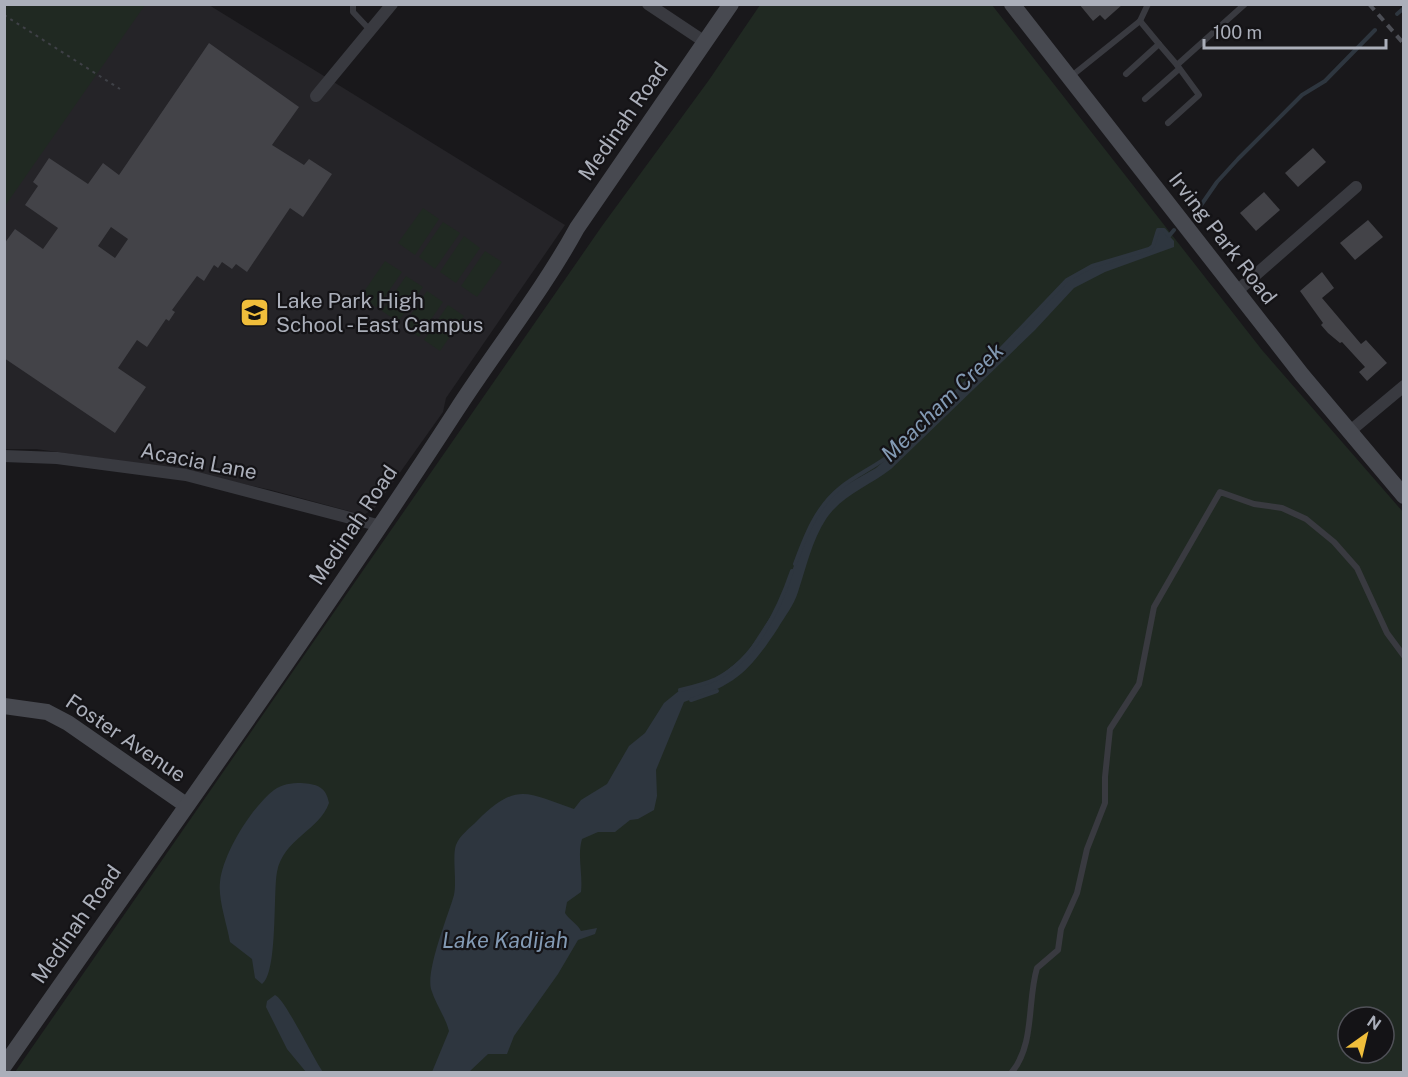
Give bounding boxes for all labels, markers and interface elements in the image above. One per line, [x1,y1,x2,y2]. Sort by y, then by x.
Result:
scale bar [1204,12,1386,50]
text: 100 m [1213,22,1262,43]
street label: Medinah Road [573,57,673,185]
street label: Irving Park Road [1164,167,1282,309]
place label: Lake Park High School - East Campus [276,288,483,337]
school or university icon: Lake Park High School - East Campus [239,296,271,328]
water label: Meacham Creek [875,337,1009,467]
street label: Acacia Lane [139,437,259,485]
street label: Medinah Road [304,460,402,590]
street label: Foster Avenue [61,689,191,787]
street label: Medinah Road [26,860,126,988]
water label: Lake Kadijah [442,927,568,953]
north arrow [1336,1005,1396,1065]
text: N [1364,1012,1385,1034]

